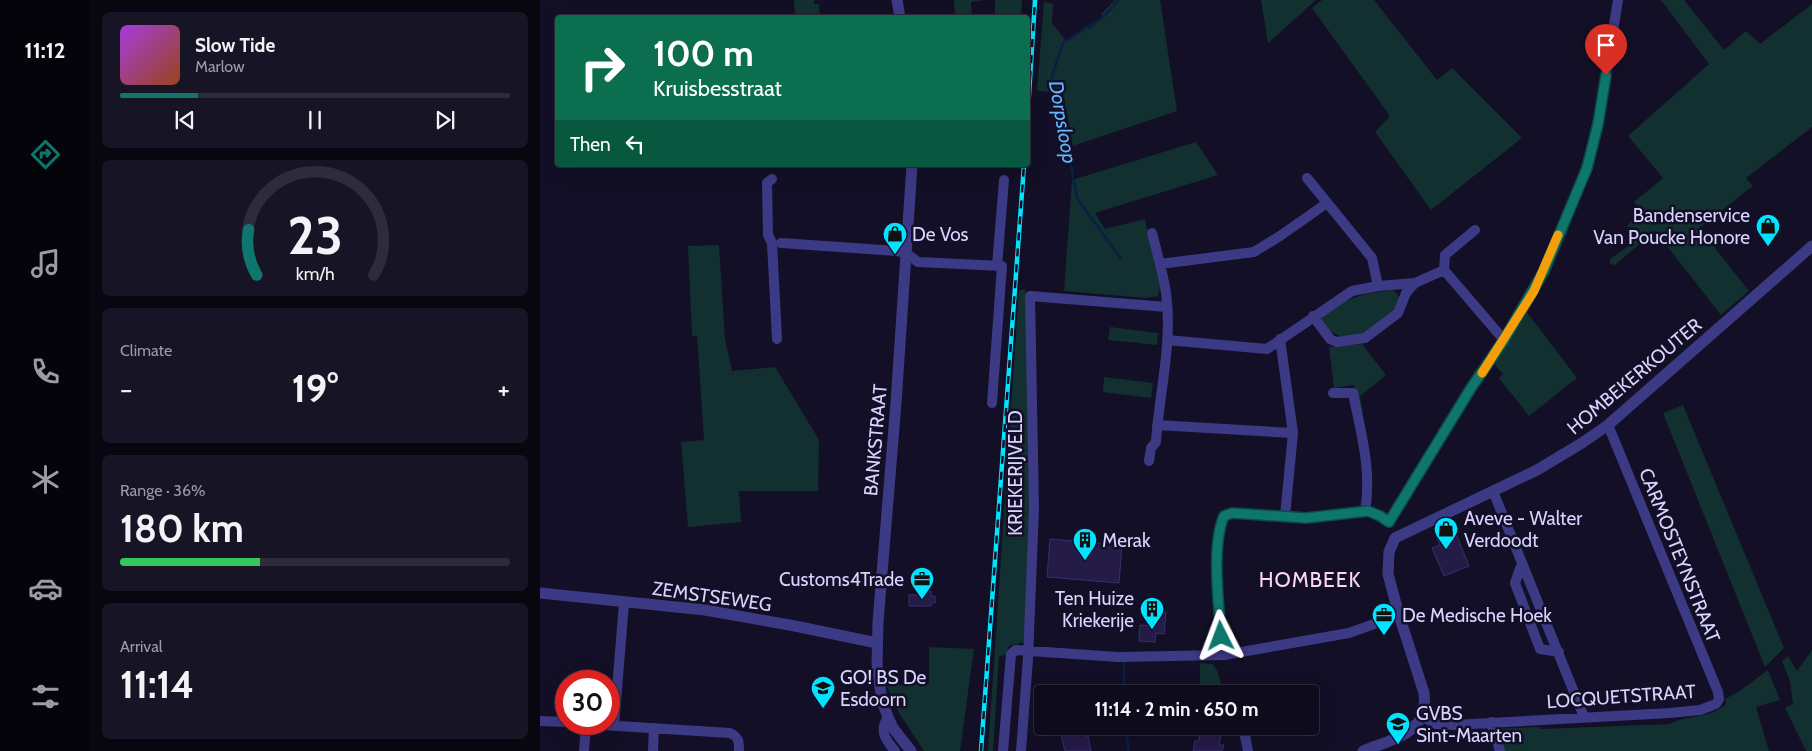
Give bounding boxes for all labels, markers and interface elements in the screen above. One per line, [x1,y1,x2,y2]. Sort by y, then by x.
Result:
pin [1585,24,1627,75]
icon: arrive [1592,31,1620,59]
text: 100 m [653,32,754,75]
text: Slow Tide [195,34,275,57]
icon: right [570,35,635,100]
text: 11:12 [25,37,65,64]
text: Marlow [195,57,245,76]
text: Kruisbesstraat [653,75,782,102]
water label: Dorpsloop [1044,79,1082,165]
icon: previous [171,106,199,134]
icon: pause [301,106,329,134]
icon: next [431,106,459,134]
icon: left [621,130,649,158]
text: Then [570,133,611,156]
icon: directions [28,137,63,172]
text: 23 [287,204,343,267]
place label: Bandenservice Van Poucke Honore [1593,204,1750,249]
shop icon: Bandenservice Van Poucke Honore [1755,213,1781,247]
shop icon: De Vos [882,221,908,255]
place label: De Vos [912,223,969,246]
icon: music [28,246,63,281]
text: km/h [295,263,335,284]
street label: HOMBEKERKOUTER [1562,313,1707,439]
text: Climate [120,341,172,360]
icon: phone [28,354,63,389]
text: 19° [292,365,338,412]
text: − [120,372,132,406]
text: + [498,372,510,406]
street label: BANKSTRAAT [859,383,892,497]
street label: KRIEKERIJVELD [1004,410,1027,536]
icon: climate [28,462,63,497]
street label: CARMOSTEYNSTRAAT [1634,465,1725,646]
text: Range · 36% [120,481,206,500]
text: 180 km [120,505,244,552]
place label: Aveve - Walter Verdoodt [1464,507,1582,552]
shop icon: Aveve - Walter Verdoodt [1433,516,1459,550]
building icon: Merak [1072,527,1098,561]
place label: Merak [1102,529,1151,552]
office icon: Customs4Trade [909,566,935,600]
district label: HOMBEEK [1259,567,1361,592]
place label: Customs4Trade [779,568,904,591]
icon: car [28,571,63,606]
street label: ZEMSTSEWEG [651,577,773,616]
place label: Ten Huize Kriekerije [1055,587,1134,632]
building icon: Ten Huize Kriekerije [1139,596,1165,630]
office icon: De Medische Hoek [1371,602,1397,636]
place label: De Medische Hoek [1402,604,1552,627]
position arrow [1194,609,1246,661]
text: Arrival [120,637,163,656]
text: 11:14 [120,661,194,708]
place label: GO! BS De Esdoorn [840,666,927,711]
speed limit sign: 30 [555,670,620,735]
school or university icon: GO! BS De Esdoorn [810,675,836,709]
icon: filters [28,679,63,714]
street label: LOCQUETSTRAAT [1546,680,1696,713]
text: 11:14 · 2 min · 650 m [1095,698,1258,721]
place label: GVBS Sint-Maarten [1416,702,1522,747]
school or university icon: GVBS Sint-Maarten [1385,711,1411,745]

